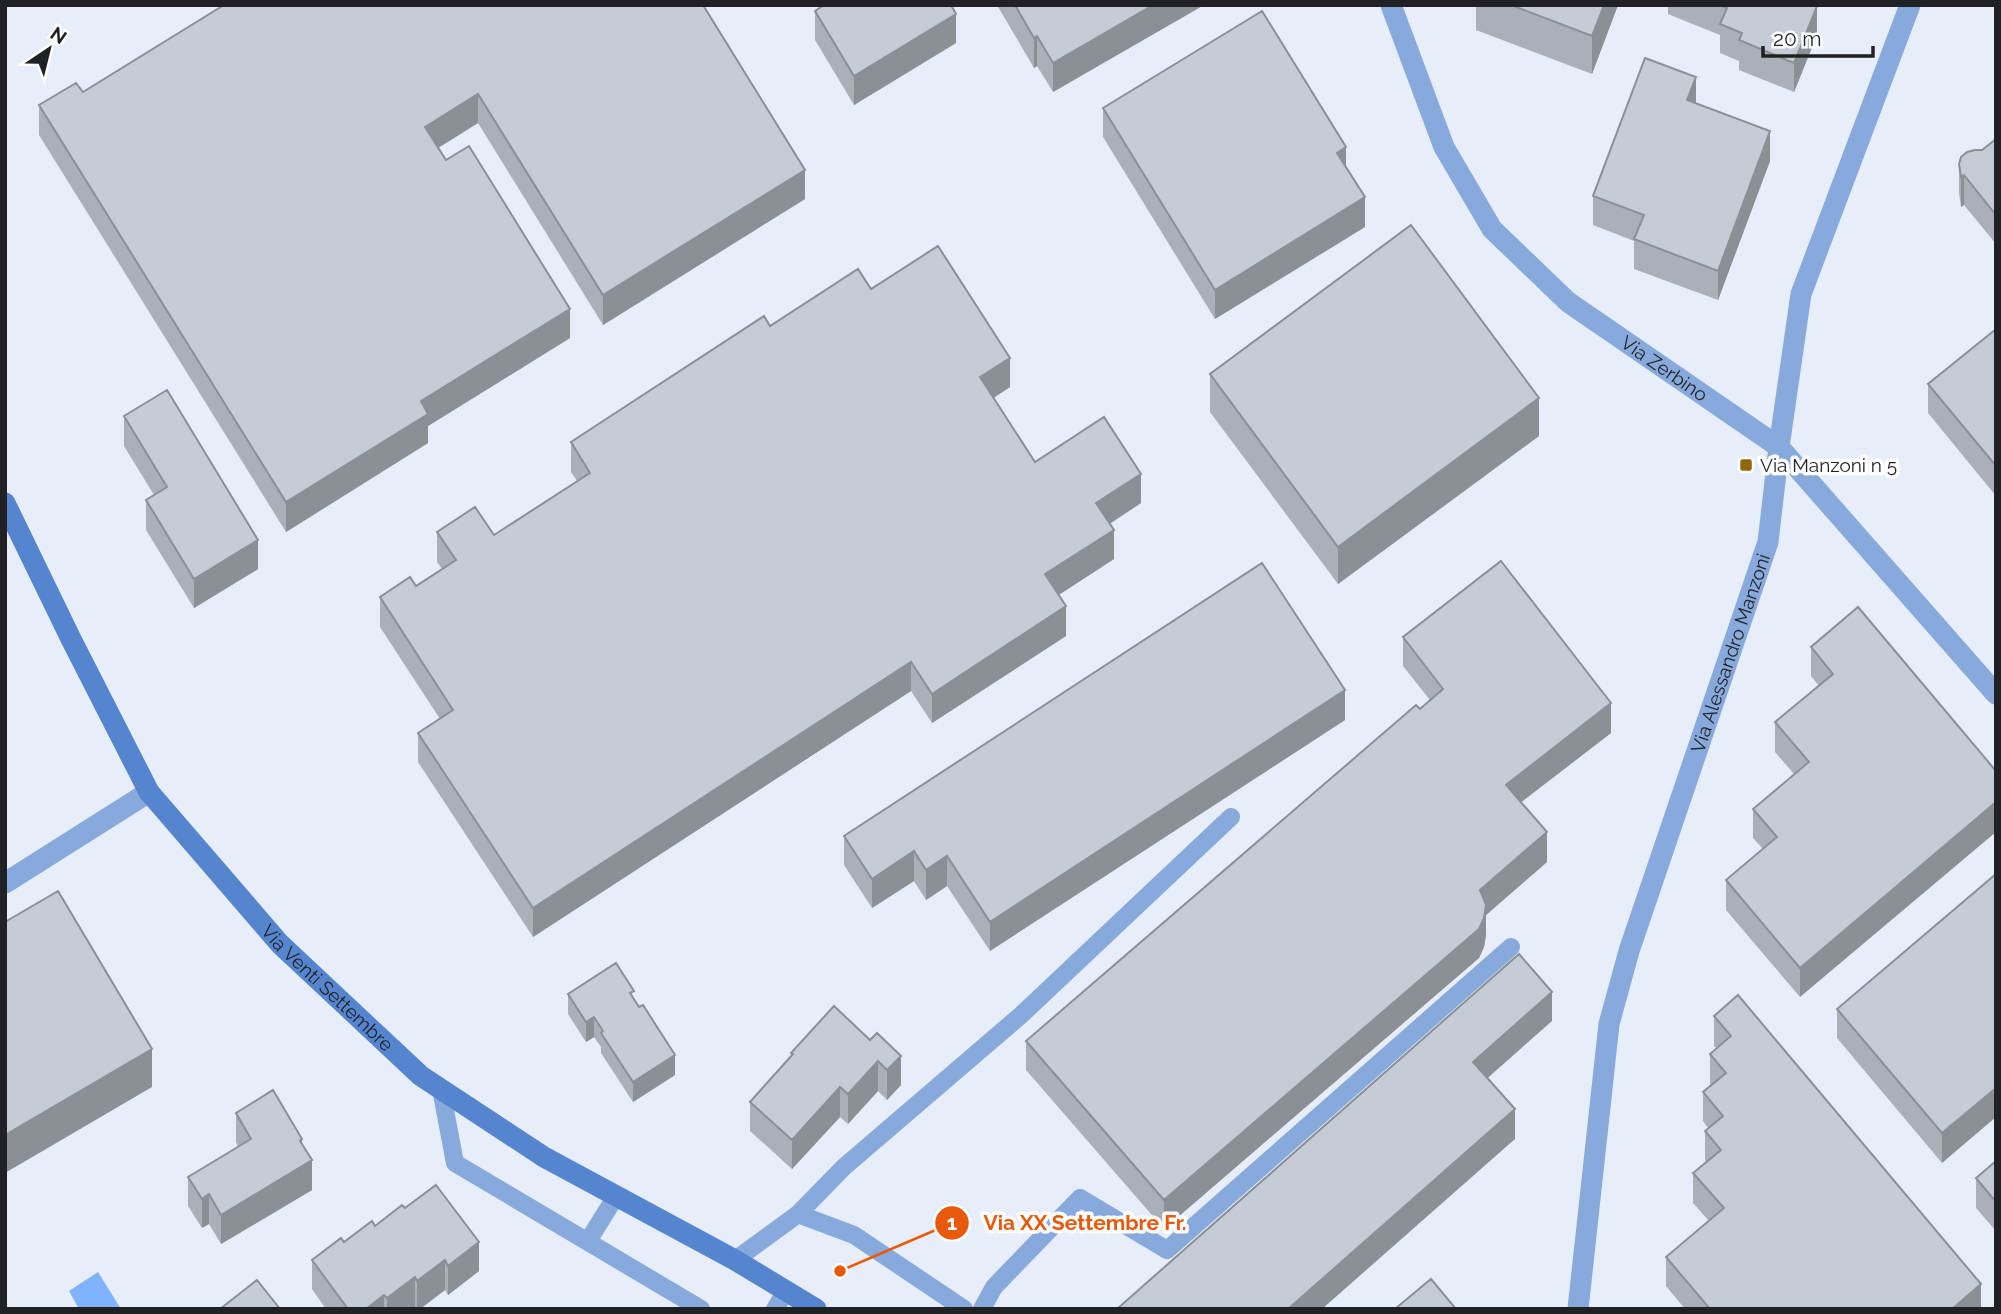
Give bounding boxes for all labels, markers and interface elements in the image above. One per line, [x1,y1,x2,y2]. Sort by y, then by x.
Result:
north arrow [14,14,84,84]
scale bar [1763,14,1873,58]
text: N [47,22,71,48]
text: 20 m [1773,26,1821,51]
street label: Via Zerbino [1617,331,1712,406]
place label: Via Manzoni n 5 [1760,454,1897,476]
marker: Via Manzoni n 5 [1738,457,1754,473]
street label: Via Alessandro Manzoni [1686,551,1774,755]
street label: Via Venti Settembre [257,920,398,1055]
callout: Via XX Settembre Fr. [934,1202,1201,1244]
text: 1 [947,1210,957,1235]
text: Via XX Settembre Fr. [984,1210,1187,1235]

